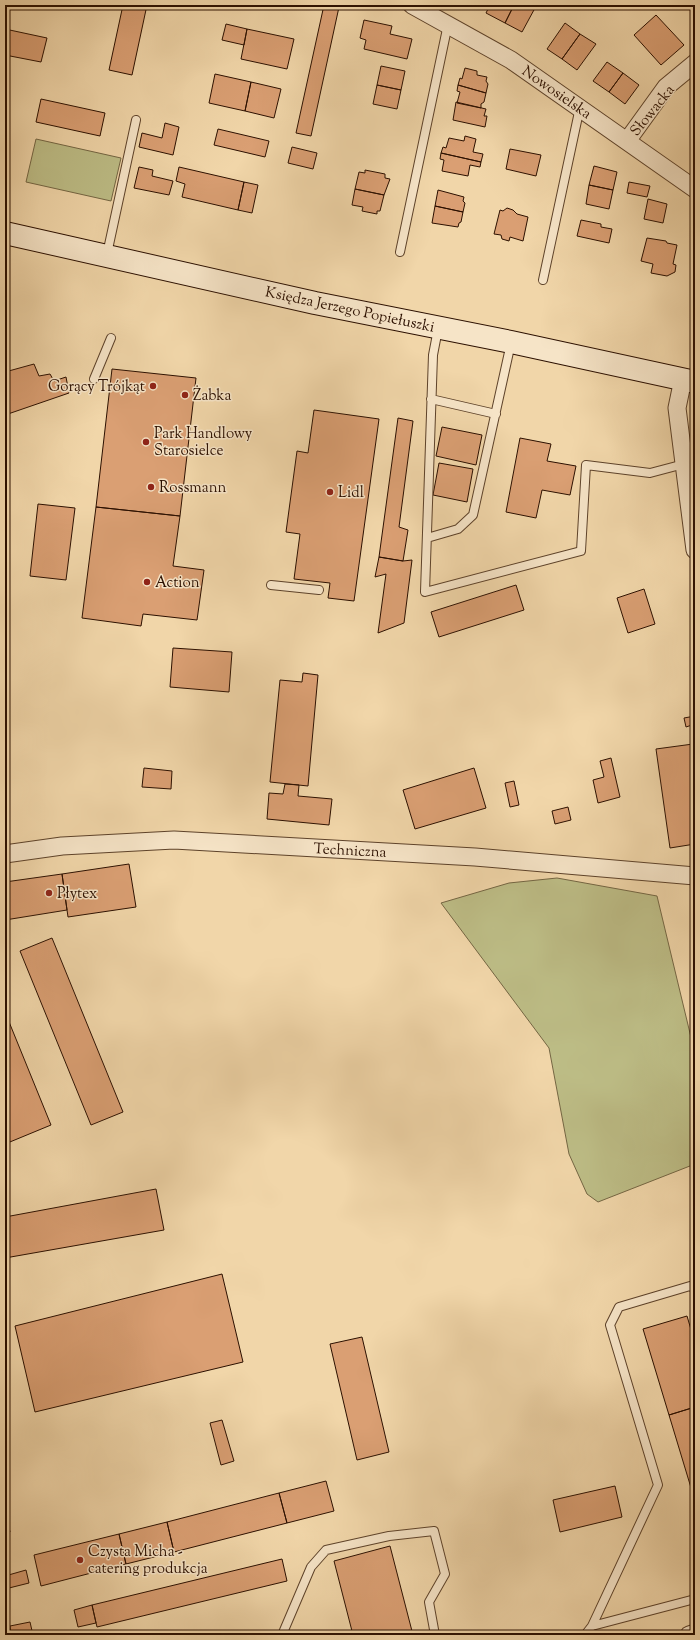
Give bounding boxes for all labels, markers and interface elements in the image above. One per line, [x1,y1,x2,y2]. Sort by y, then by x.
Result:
street label: Nowosielska [517,61,595,125]
street label: Słowacka [626,81,680,141]
street label: Księdza Jerzego Popiełuszki [263,282,436,339]
place label: Gorący Trójkąt [48,377,145,398]
marker: Gorący Trójkąt [148,381,158,391]
place label: Żabka [193,385,232,407]
marker: Żabka [180,390,190,400]
place label: Park Handlowy Starosielce [154,424,253,462]
marker: Park Handlowy Starosielce [141,437,151,447]
place label: Rossmann [159,478,227,499]
marker: Rossmann [146,482,156,492]
place label: Lidl [338,483,364,504]
marker: Lidl [325,487,335,497]
place label: Action [155,573,200,594]
marker: Action [142,577,152,587]
street label: Techniczna [313,839,387,864]
place label: Płytex [57,884,97,905]
marker: Płytex [44,888,54,898]
place label: Czysta Micha - catering produkcja [88,1542,208,1580]
marker: Czysta Micha - catering produkcja [75,1555,85,1565]

